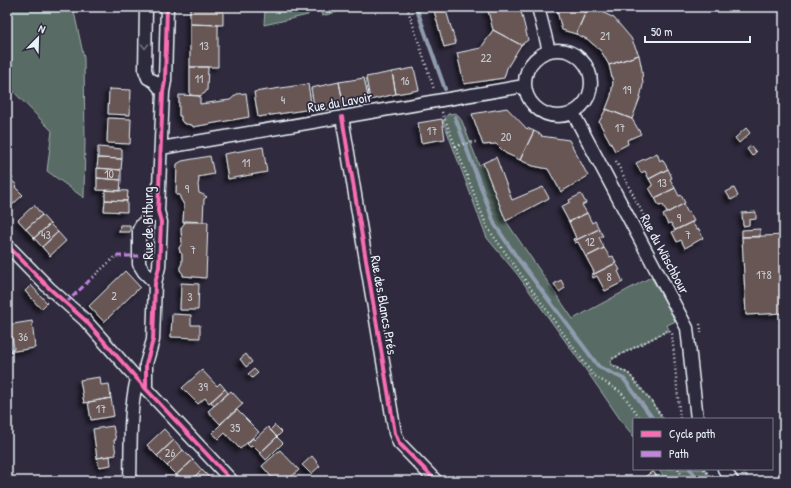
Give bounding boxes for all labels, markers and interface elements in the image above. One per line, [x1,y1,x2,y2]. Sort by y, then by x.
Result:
north arrow [18,18,58,58]
scale bar [645,18,750,44]
text: N [36,21,47,36]
text: 50 m [651,23,672,40]
house number: 21 [600,27,610,44]
house number: 13 [199,37,209,54]
one-way arrow [141,43,149,49]
house number: 22 [480,49,492,66]
house number: 11 [195,70,203,87]
house number: 16 [400,72,410,89]
house number: 19 [623,81,632,98]
street label: Rue du Lavoir [306,86,374,117]
house number: 4 [281,91,286,108]
house number: 17 [615,119,625,136]
house number: 17 [427,122,437,139]
house number: 20 [501,128,512,145]
house number: 11 [242,154,250,171]
house number: 10 [104,165,114,182]
house number: 13 [657,174,667,191]
house number: 9 [185,180,190,197]
street label: Rue de Bitburg [138,186,158,260]
house number: 9 [677,209,682,226]
street label: Rue du Wäschbour [636,210,695,298]
house number: 43 [41,226,51,243]
house number: 7 [685,226,691,243]
house number: 12 [585,233,595,250]
house number: 7 [190,241,196,258]
street label: Rue des Blancs Prés [366,254,403,356]
house number: 178 [756,266,772,283]
house number: 8 [606,268,612,285]
house number: 2 [111,287,117,304]
house number: 3 [187,288,193,305]
house number: 36 [18,328,28,345]
house number: 39 [198,378,208,395]
house number: 17 [96,400,106,417]
legend [633,418,773,470]
house number: 35 [230,419,240,436]
text: Cycle path [669,425,715,442]
house number: 26 [165,444,175,461]
text: Path [669,445,689,462]

